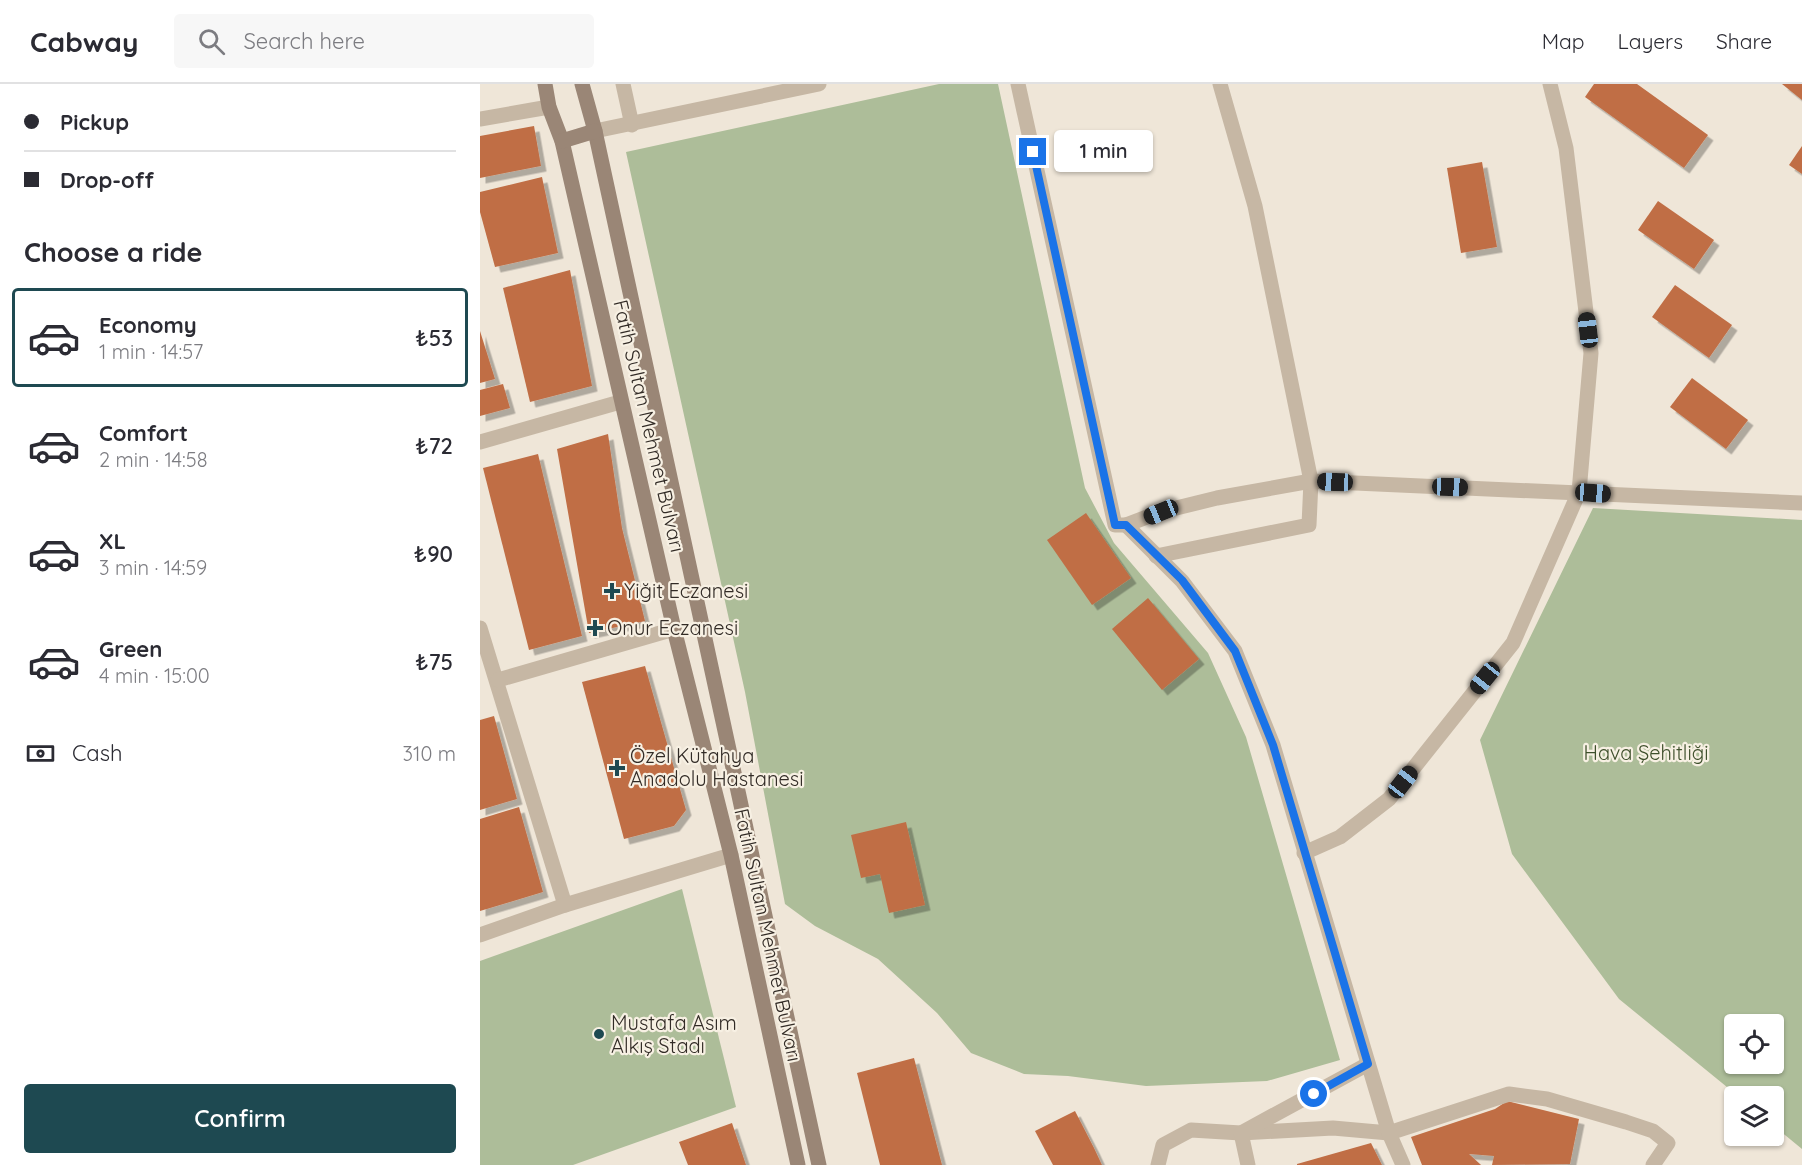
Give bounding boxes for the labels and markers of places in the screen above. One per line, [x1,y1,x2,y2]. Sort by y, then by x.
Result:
place label: Yiğit Eczanesi [624,578,748,603]
marker: Yiğit Eczanesi [605,584,619,598]
place label: Onur Eczanesi [607,615,738,640]
marker: Onur Eczanesi [588,621,602,635]
place label: Özel Kütahya Anadolu Hastanesi [630,743,803,791]
marker: Özel Kütahya Anadolu Hastanesi [608,759,626,777]
place label: Mustafa Asım Alkış Stadı [611,1010,737,1058]
marker: Mustafa Asım Alkış Stadı [592,1027,606,1041]

